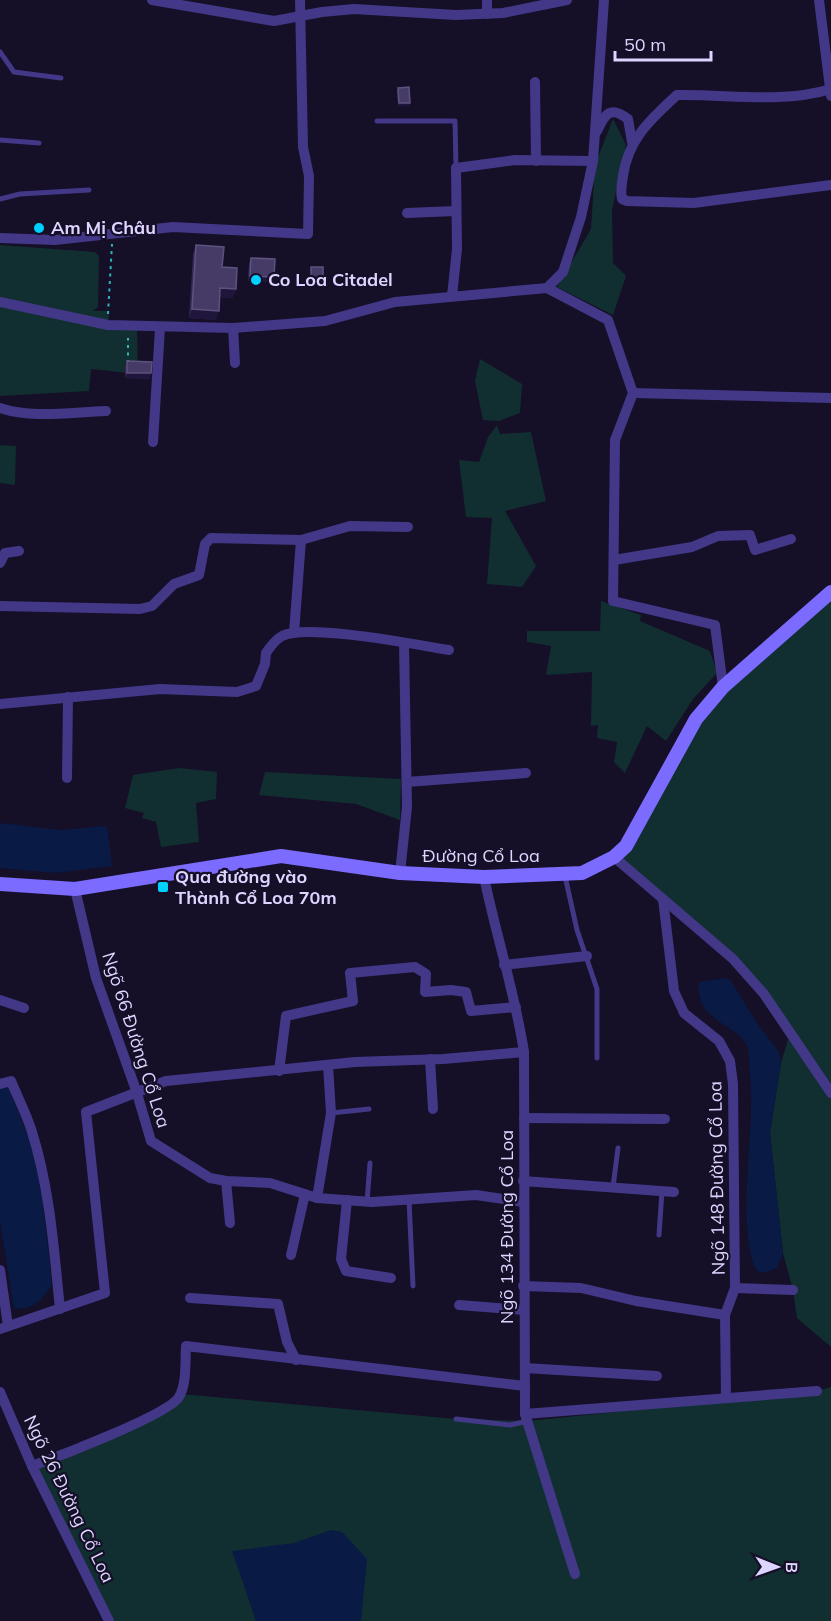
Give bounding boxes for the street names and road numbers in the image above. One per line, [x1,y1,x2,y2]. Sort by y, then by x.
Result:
street label: Đường Cổ Loa [422,844,540,867]
street label: Ngõ 66 Đường Cổ Loa [97,949,176,1131]
street label: Ngõ 148 Đường Cổ Loa [703,1081,730,1275]
street label: Ngõ 134 Đường Cổ Loa [495,1130,518,1324]
street label: Ngõ 26 Đường Cổ Loa [19,1411,120,1586]

